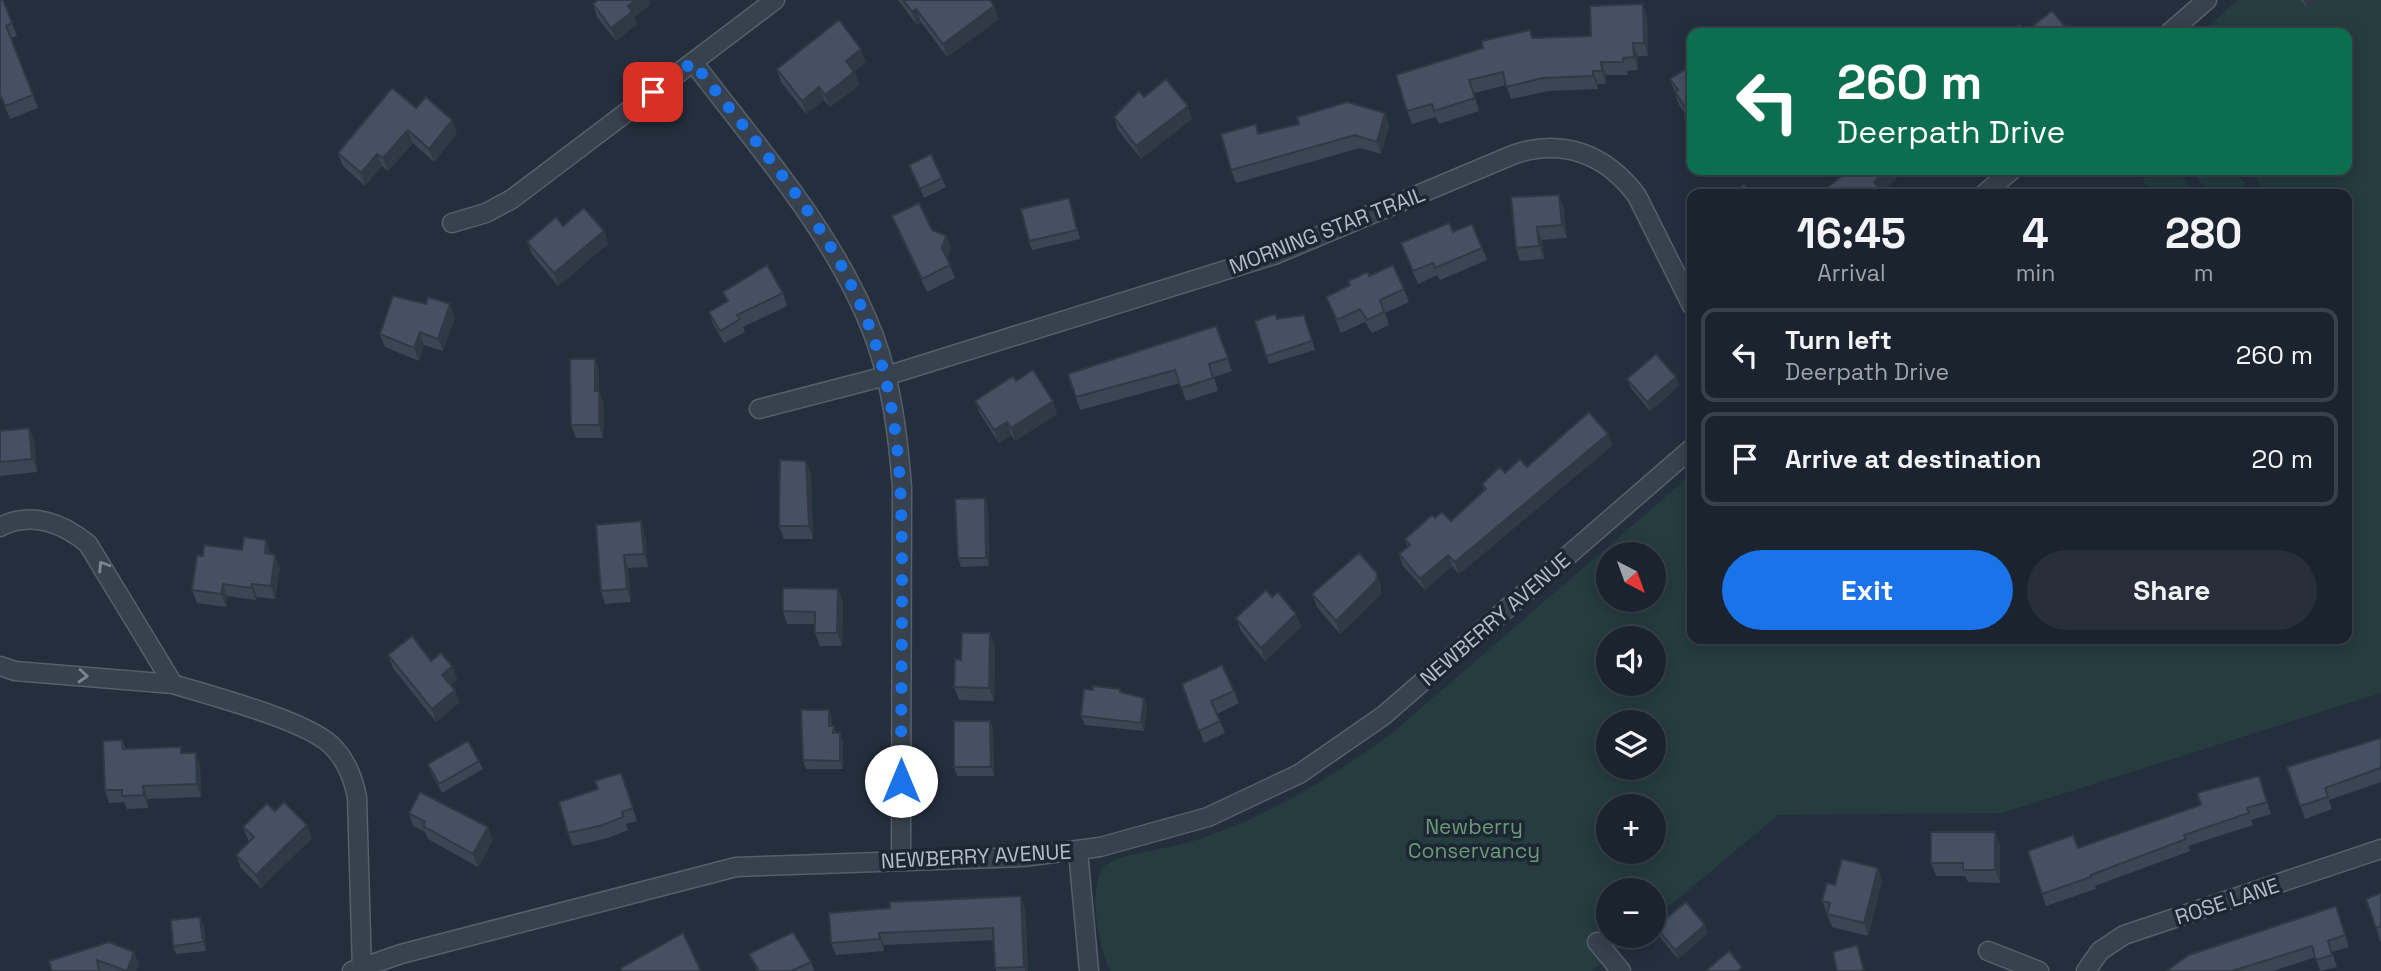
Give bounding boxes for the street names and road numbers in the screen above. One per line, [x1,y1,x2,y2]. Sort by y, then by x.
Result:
street label: MORNING STAR TRAIL [1225,180,1429,280]
street label: NEWBERRY AVENUE [1414,546,1576,692]
street label: NEWBERRY AVENUE [880,838,1072,874]
street label: ROSE LANE [2172,871,2282,931]

